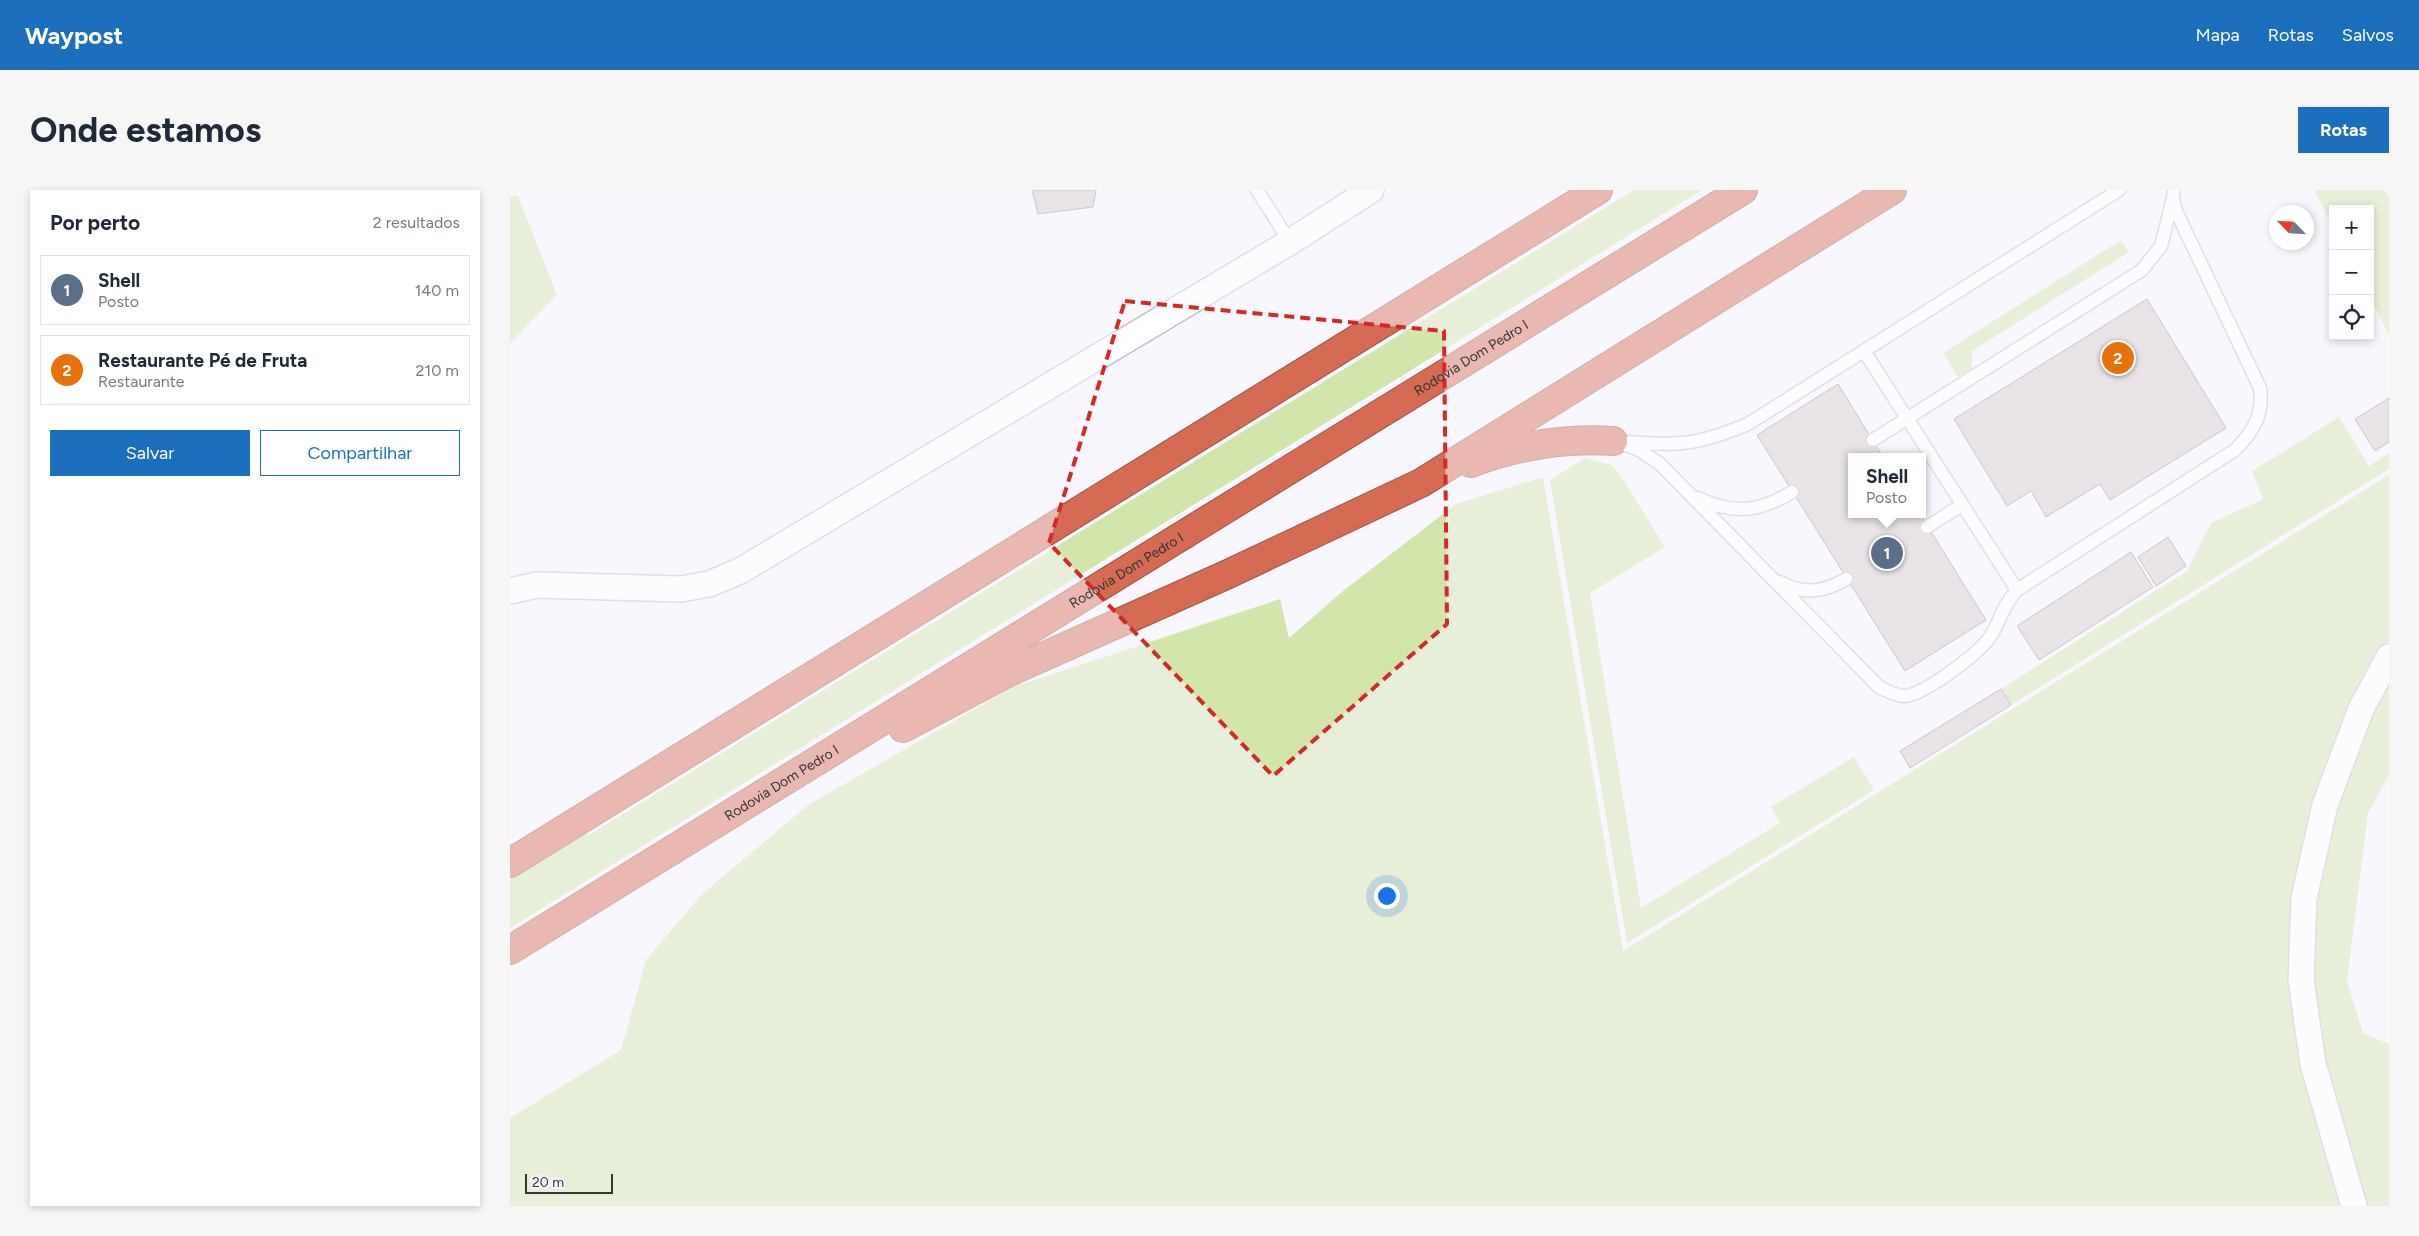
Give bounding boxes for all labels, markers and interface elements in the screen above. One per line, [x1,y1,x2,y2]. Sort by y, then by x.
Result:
text: Waypost [25,21,123,50]
text: Mapa [2196,24,2240,46]
text: Rotas [2268,24,2314,46]
text: Salvos [2342,24,2394,46]
button: Rotas [2298,107,2389,153]
text: Onde estamos [30,109,261,151]
north arrow [2269,205,2314,250]
map controls [2329,205,2374,340]
button: + [2329,205,2374,250]
text: Por perto [50,210,140,235]
text: 2 resultados [373,213,460,232]
button: − [2329,250,2374,295]
text: Shell [98,269,140,292]
text: 1 [64,281,70,300]
text: 140 m [415,281,459,300]
text: Posto [98,292,139,311]
button: locate [2329,295,2374,340]
street label: Rodovia Dom Pedro I [1411,316,1532,400]
pin: 2 [2102,339,2134,377]
text: Restaurante Pé de Fruta [98,349,307,372]
text: 2 [62,361,72,380]
text: 210 m [416,361,459,380]
text: Restaurante [98,372,185,391]
button: Salvar [50,430,250,476]
button: Compartilhar [260,430,460,476]
popup [1848,453,1926,518]
text: Shell [1866,465,1908,488]
text: Posto [1866,488,1907,507]
street label: Rodovia Dom Pedro I [1066,529,1187,612]
pin: 1 [1871,534,1903,572]
street label: Rodovia Dom Pedro I [721,741,842,825]
your location [1374,883,1400,909]
scale bar [525,1171,612,1194]
text: 20 m [532,1174,564,1191]

